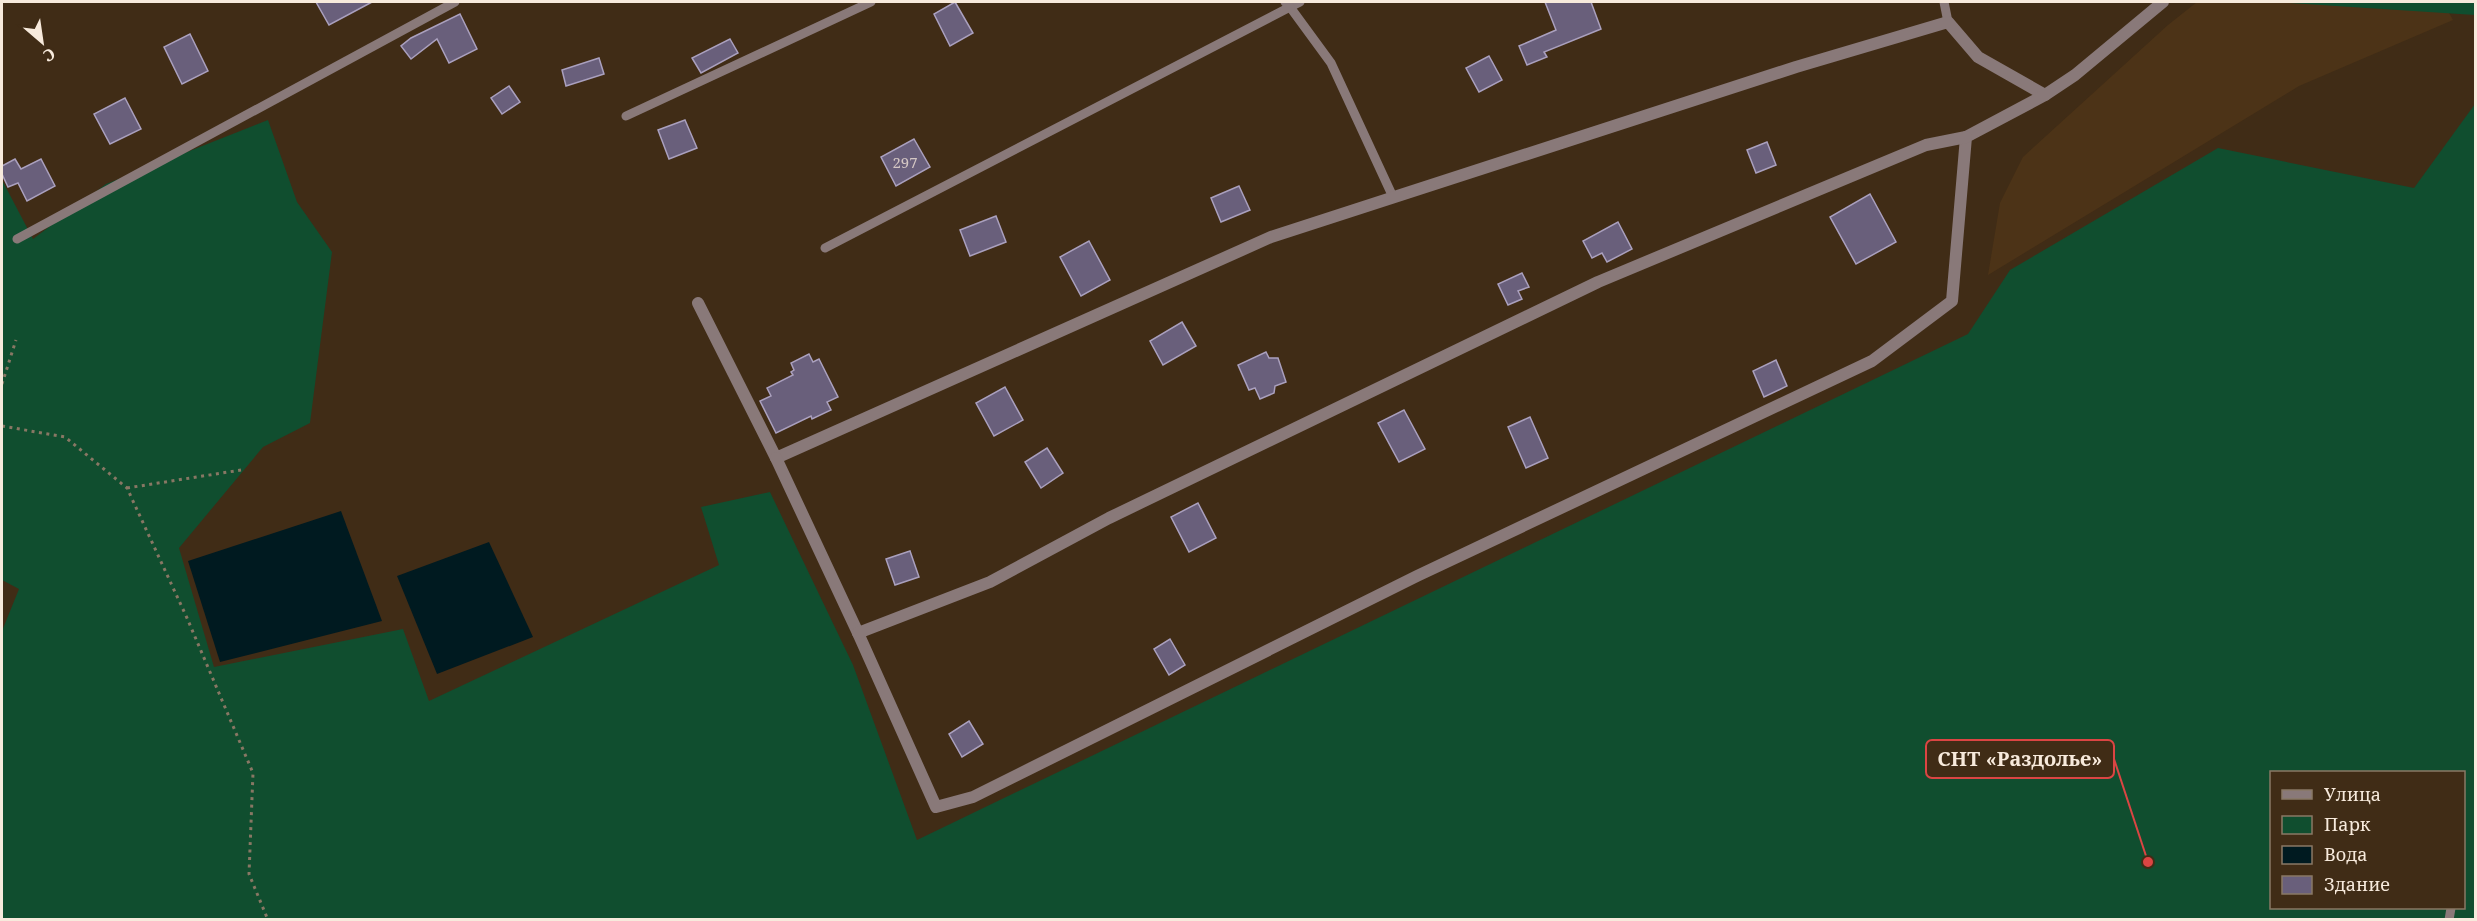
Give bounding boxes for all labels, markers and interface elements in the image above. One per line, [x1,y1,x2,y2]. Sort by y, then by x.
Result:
north arrow [12,12,72,72]
text: С [39,43,59,67]
house number: 297 [892,152,918,172]
callout: СНТ «Раздолье» [1926,740,2114,778]
text: СНТ «Раздолье» [1938,745,2102,772]
legend [2270,771,2465,909]
text: Улица [2324,782,2381,806]
text: Парк [2324,812,2371,836]
text: Вода [2324,842,2368,866]
text: Здание [2324,872,2390,896]

